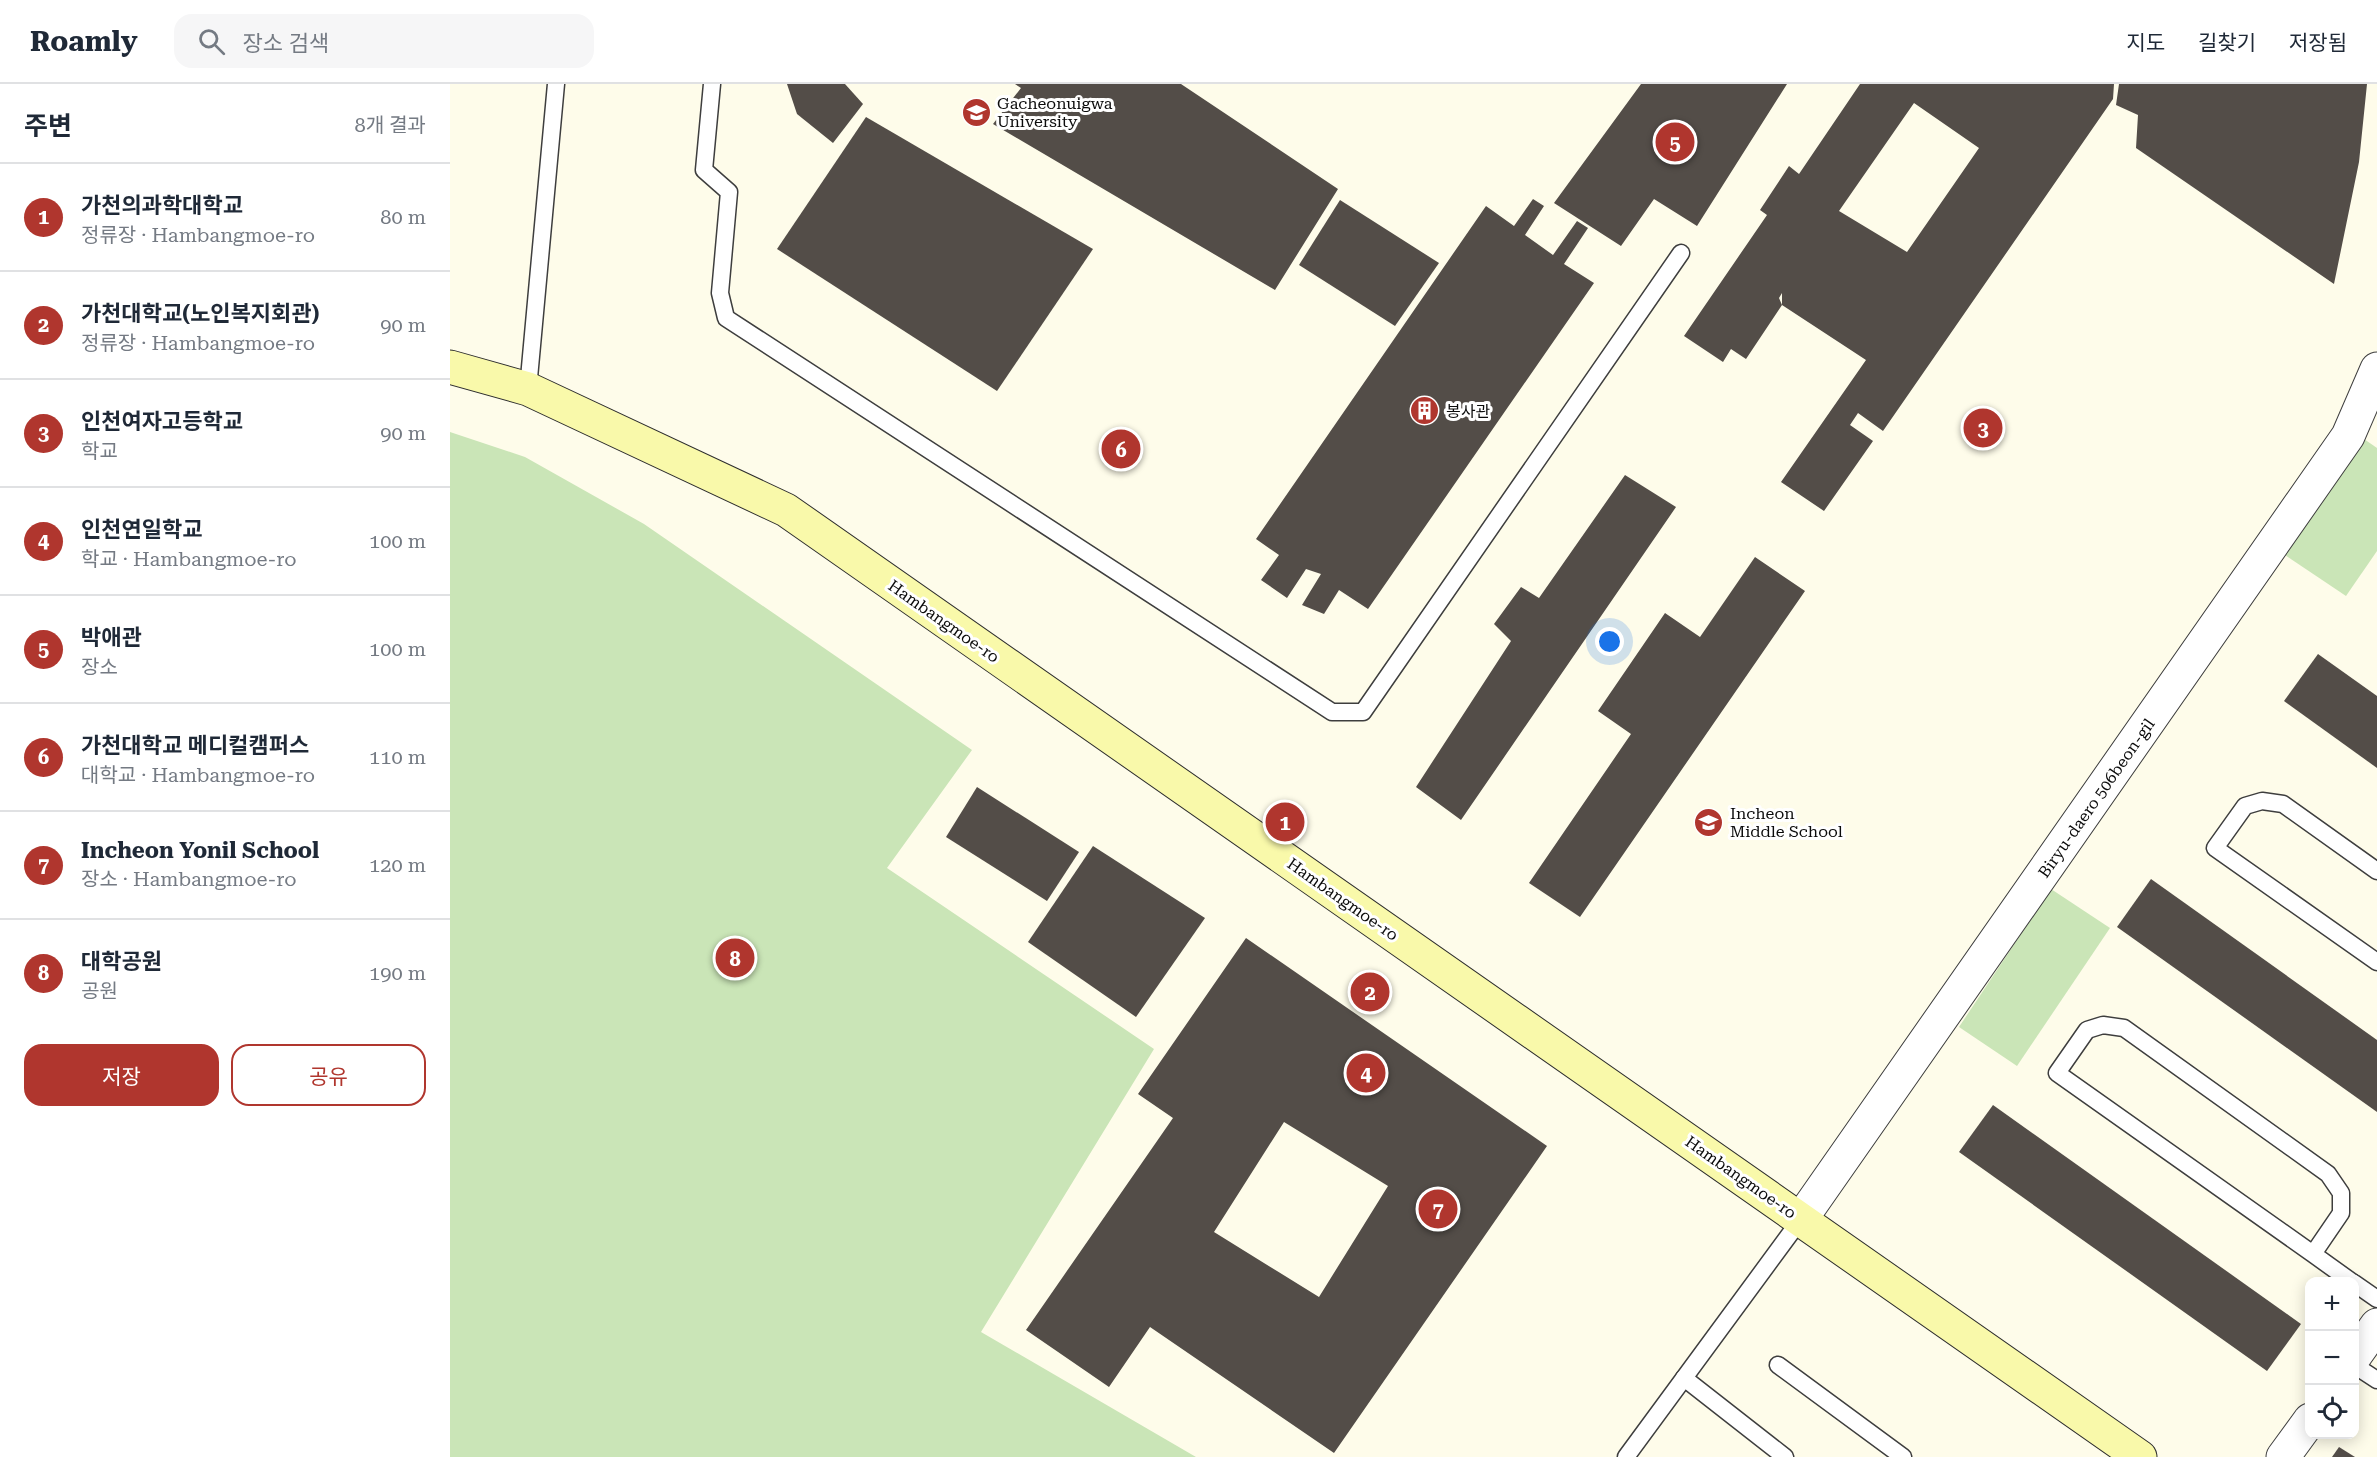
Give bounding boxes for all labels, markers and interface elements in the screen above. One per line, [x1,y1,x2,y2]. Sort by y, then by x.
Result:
search box [174,14,594,68]
text: Roamly [30,25,138,58]
icon: search [195,25,228,58]
text: 장소 검색 [243,31,329,56]
text: 지도 [2126,31,2165,55]
text: 길찾기 [2198,31,2256,55]
text: 저장됨 [2289,31,2347,55]
place label: Gacheonuigwa University [997,94,1113,131]
school or university icon: Gacheonuigwa University [960,96,992,128]
text: 주변 [24,111,72,141]
text: 8개 결과 [355,113,426,137]
pin: 5 [1656,120,1694,164]
text: 가천의과학대학교 [81,193,243,218]
text: 1 [38,205,49,229]
text: 80 m [380,205,426,229]
text: 정류장 · Hambangmoe-ro [81,223,315,247]
text: 가천대학교(노인복지회관) [81,301,319,326]
text: 2 [38,313,49,337]
text: 90 m [380,313,426,337]
text: 정류장 · Hambangmoe-ro [81,331,315,355]
building icon: 봉사관 [1409,395,1441,427]
place label: 봉사관 [1446,402,1490,421]
pin: 3 [1964,406,2002,450]
text: 인천여자고등학교 [81,409,243,434]
text: 3 [38,421,49,445]
text: 90 m [380,421,426,445]
pin: 6 [1102,426,1140,472]
text: 학교 [81,439,118,463]
text: 인천연일학교 [81,517,202,542]
text: 4 [38,529,49,553]
text: 100 m [369,529,426,553]
text: 학교 · Hambangmoe-ro [81,547,297,571]
street label: Hambangmoe-ro [885,576,1003,667]
text: 박애관 [81,625,142,650]
your location [1595,627,1624,656]
text: 5 [38,637,49,661]
text: 100 m [369,637,426,661]
text: 장소 [81,655,118,679]
street label: Biryu-daero 506beon-gil [2034,715,2159,881]
text: 가천대학교 메디컬캠퍼스 [81,733,309,758]
text: 6 [38,745,49,769]
text: 110 m [369,745,426,769]
text: 대학교 · Hambangmoe-ro [81,763,315,787]
pin: 1 [1266,800,1304,844]
place label: Incheon Middle School [1730,804,1843,841]
school or university icon: Incheon Middle School [1693,806,1725,838]
text: Incheon Yonil School [81,838,319,863]
text: 7 [38,853,49,877]
text: 120 m [369,853,426,877]
street label: Hambangmoe-ro [1284,854,1402,945]
text: 장소 · Hambangmoe-ro [81,867,297,891]
pin: 8 [716,936,754,980]
text: 대학공원 [81,949,162,974]
text: 8 [38,961,49,985]
text: 190 m [369,961,426,985]
pin: 2 [1350,970,1390,1014]
text: 공원 [81,979,118,1003]
button: 저장 [24,1044,219,1106]
button: 공유 [231,1044,426,1106]
pin: 4 [1346,1050,1386,1096]
street label: Hambangmoe-ro [1682,1132,1800,1223]
pin: 7 [1418,1186,1458,1232]
map controls [2305,1277,2359,1439]
button: + [2305,1277,2359,1331]
button: − [2305,1331,2359,1385]
button: locate [2305,1385,2359,1439]

